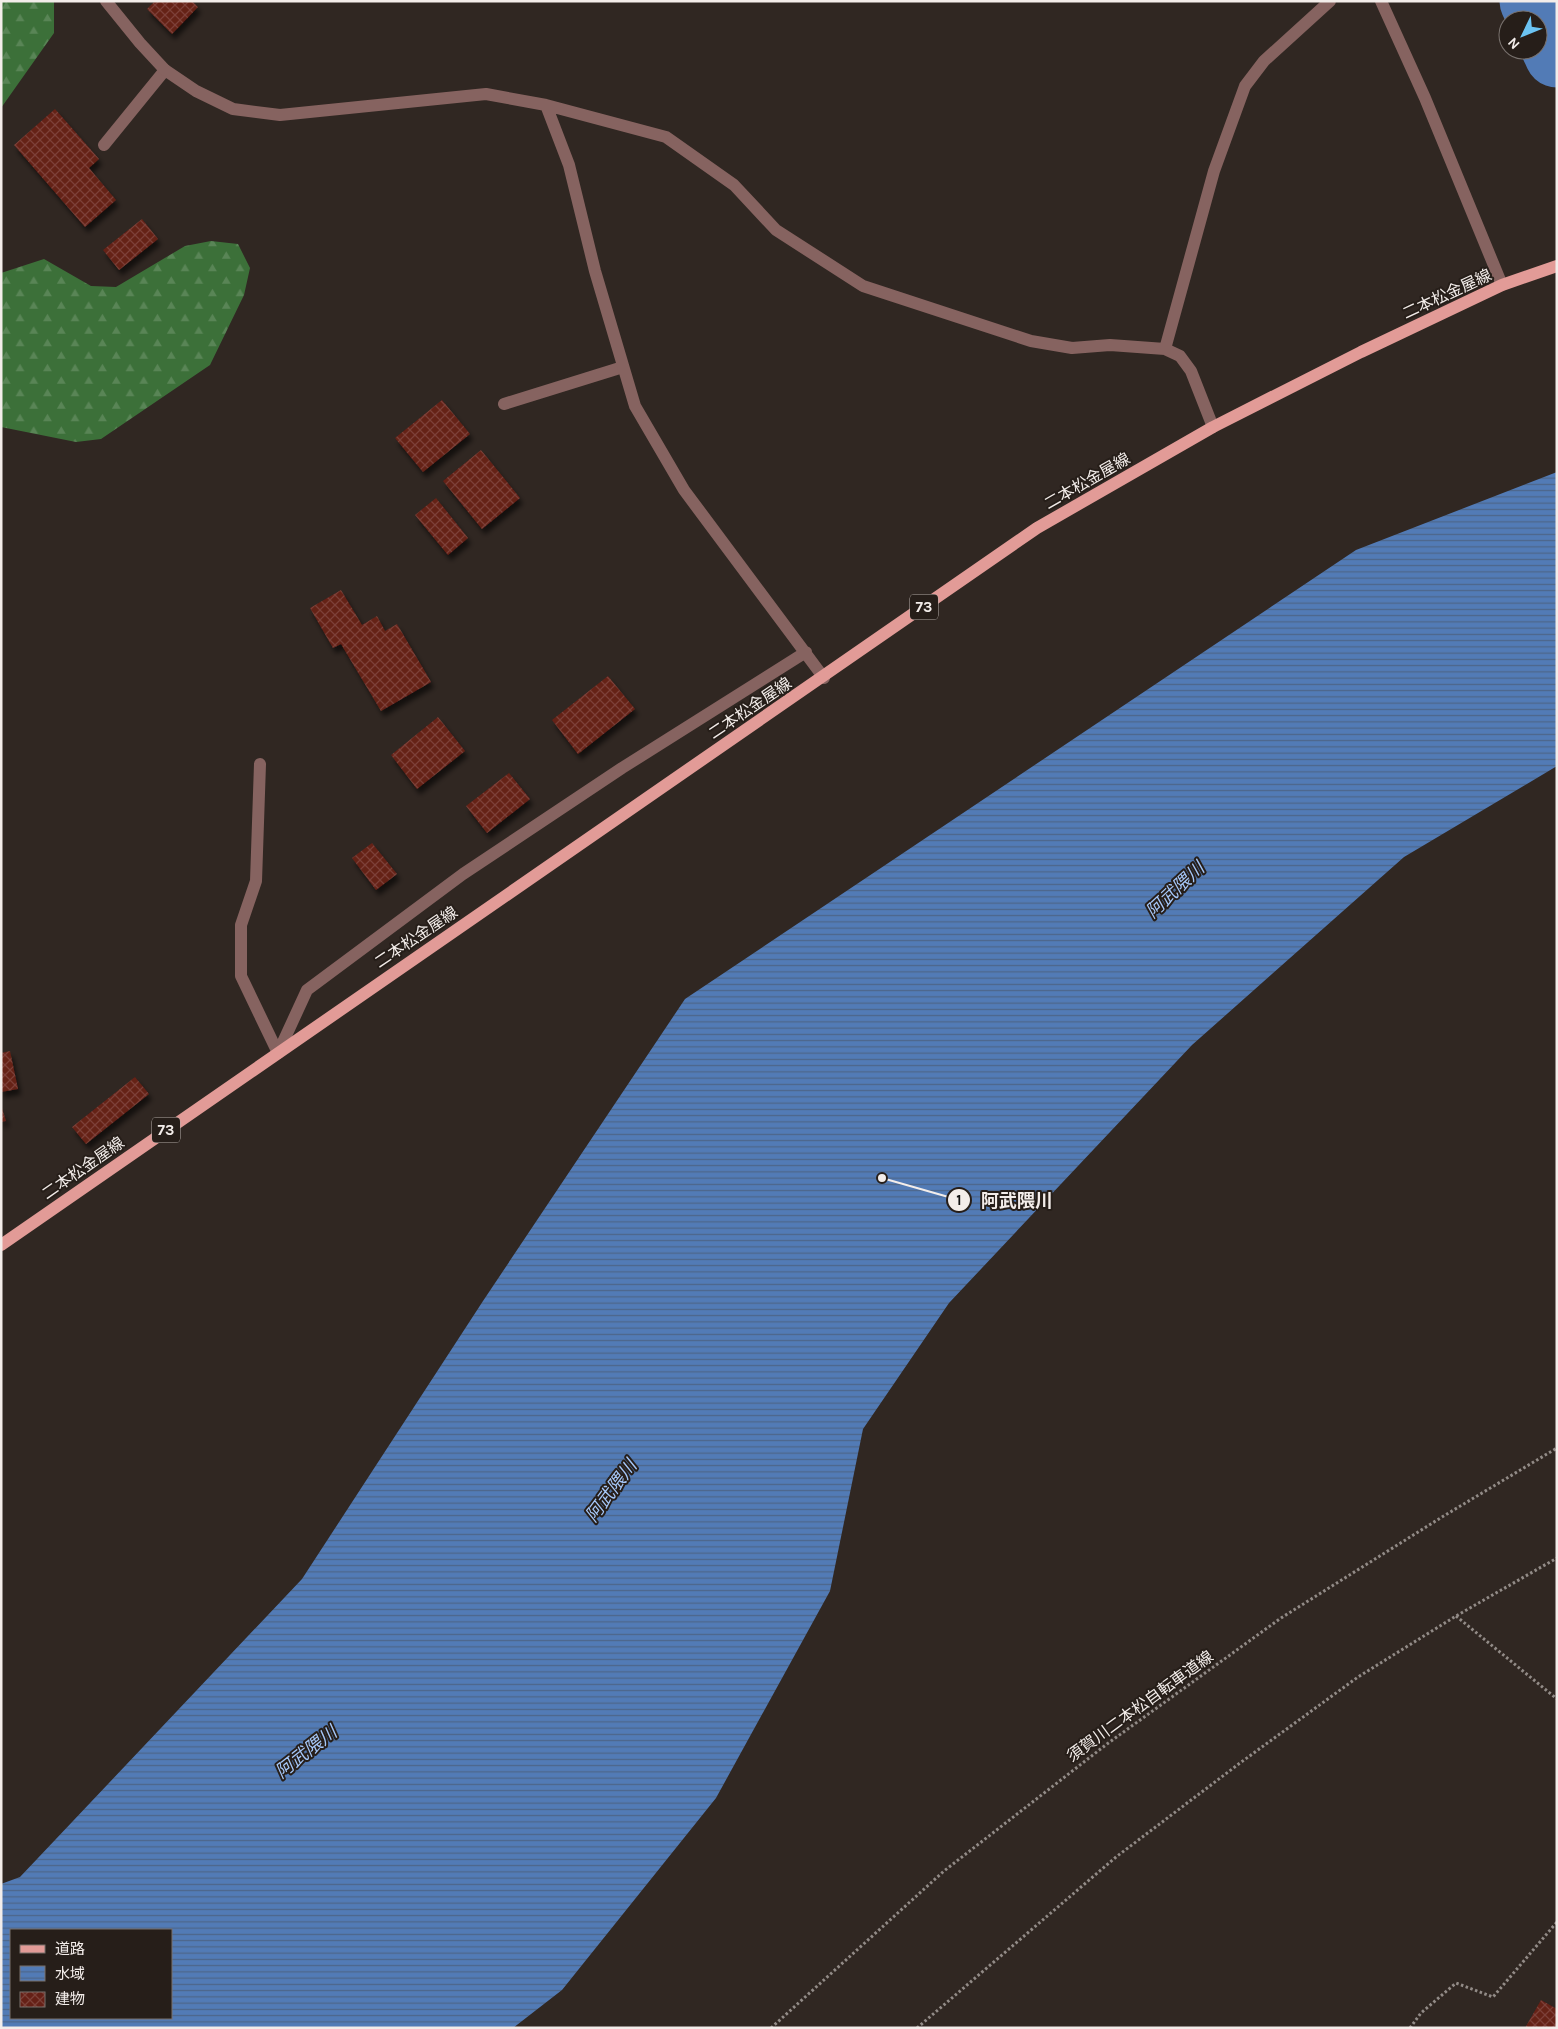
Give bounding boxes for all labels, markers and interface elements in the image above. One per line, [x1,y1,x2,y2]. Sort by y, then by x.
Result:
north arrow [1498,10,1548,60]
text: N [1504,34,1524,53]
street label: 二本松金屋線 [1399,265,1495,323]
street label: 二本松金屋線 [1041,449,1133,513]
road number: 73 [910,594,938,620]
street label: 二本松金屋線 [705,673,795,743]
water label: 阿武隈川 [1141,856,1210,923]
street label: 二本松金屋線 [371,902,461,972]
road number: 73 [152,1118,180,1142]
street label: 二本松金屋線 [38,1133,128,1203]
callout: 阿武隈川 [946,1184,1063,1217]
text: 阿武隈川 [981,1190,1053,1212]
text: 1 [956,1191,962,1209]
water label: 阿武隈川 [581,1454,643,1526]
street label: 須賀川二本松自転車道線 [1063,1647,1217,1765]
water label: 阿武隈川 [271,1720,343,1783]
legend [10,1929,172,2019]
text: 道路 [55,1940,85,1958]
text: 水域 [55,1965,85,1983]
text: 建物 [55,1990,85,2008]

